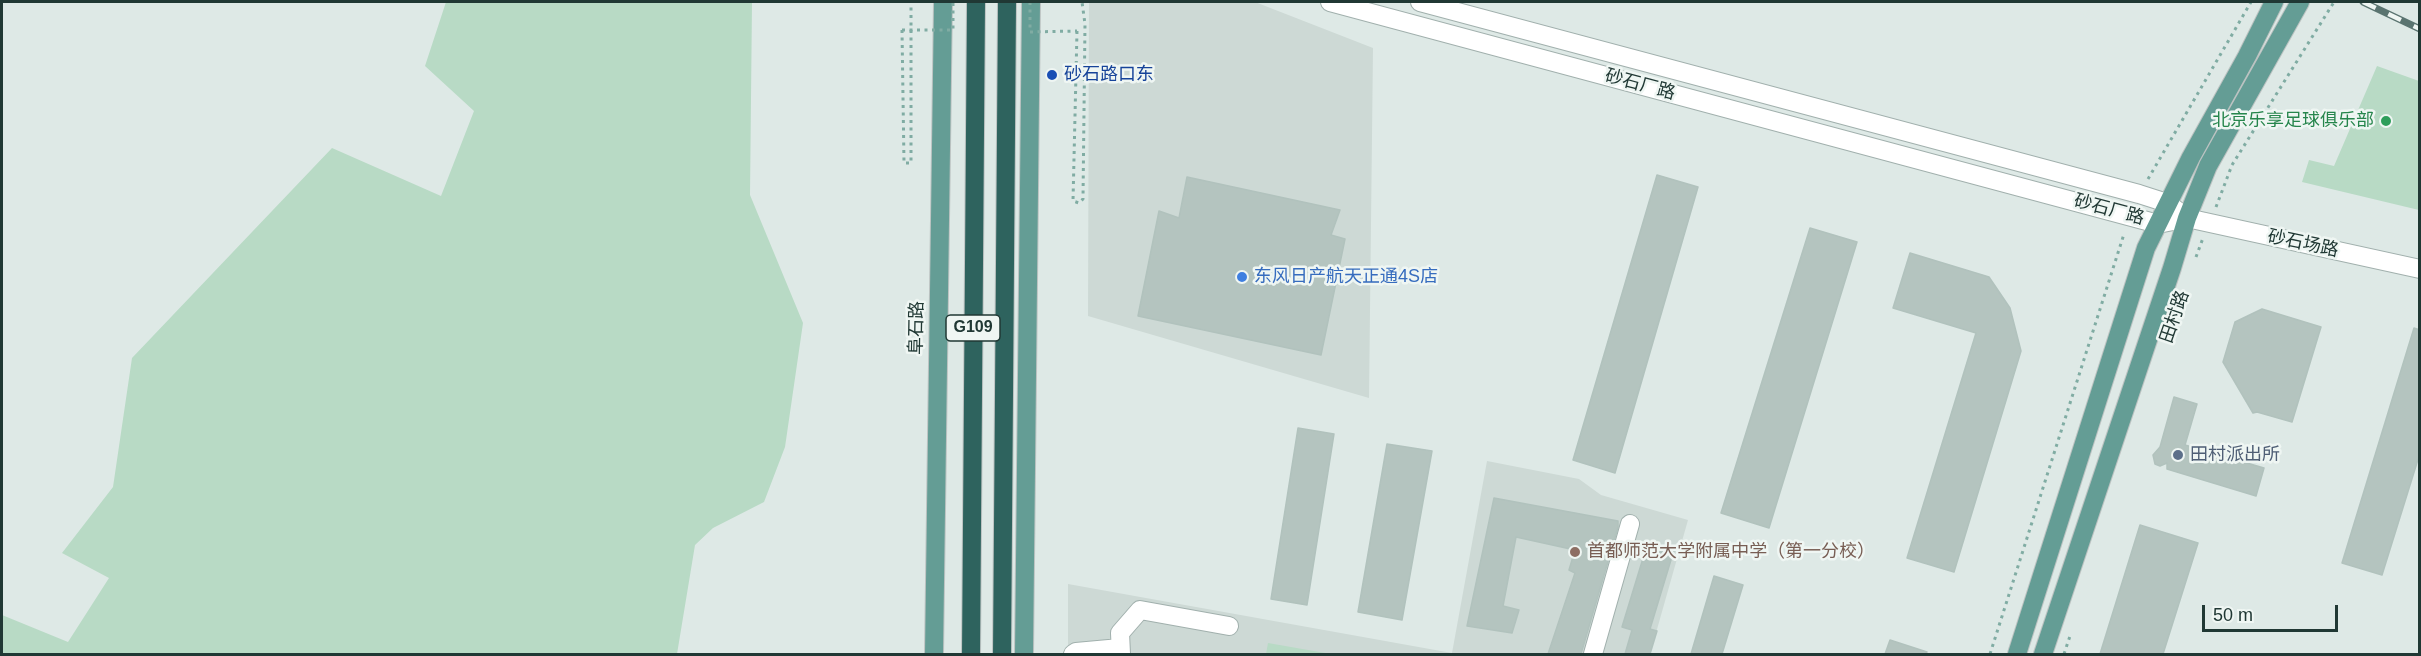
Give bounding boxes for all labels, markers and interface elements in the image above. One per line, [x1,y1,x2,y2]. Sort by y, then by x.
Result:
place label: 砂石路口东 [1064,64,1154,86]
street label: 砂石厂路 [1602,65,1678,105]
marker: 砂石路口东 [1045,68,1059,82]
place label: 北京乐享足球俱乐部 [2212,110,2374,132]
marker: 北京乐享足球俱乐部 [2379,114,2393,128]
street label: 砂石厂路 [2071,190,2147,230]
street label: 砂石场路 [2266,226,2340,262]
place label: 东风日产航天正通4S店 [1254,266,1438,288]
marker: 东风日产航天正通4S店 [1235,270,1249,284]
street label: 田村路 [2156,288,2194,346]
street label: 阜石路 [906,301,928,355]
road number: G109 [946,315,1000,341]
place label: 田村派出所 [2190,444,2280,466]
marker: 田村派出所 [2171,448,2185,462]
place label: 首都师范大学附属中学（第一分校） [1587,541,1875,563]
marker: 首都师范大学附属中学（第一分校） [1568,545,1582,559]
scale bar [2205,593,2342,631]
text: 50 m [2213,605,2253,625]

